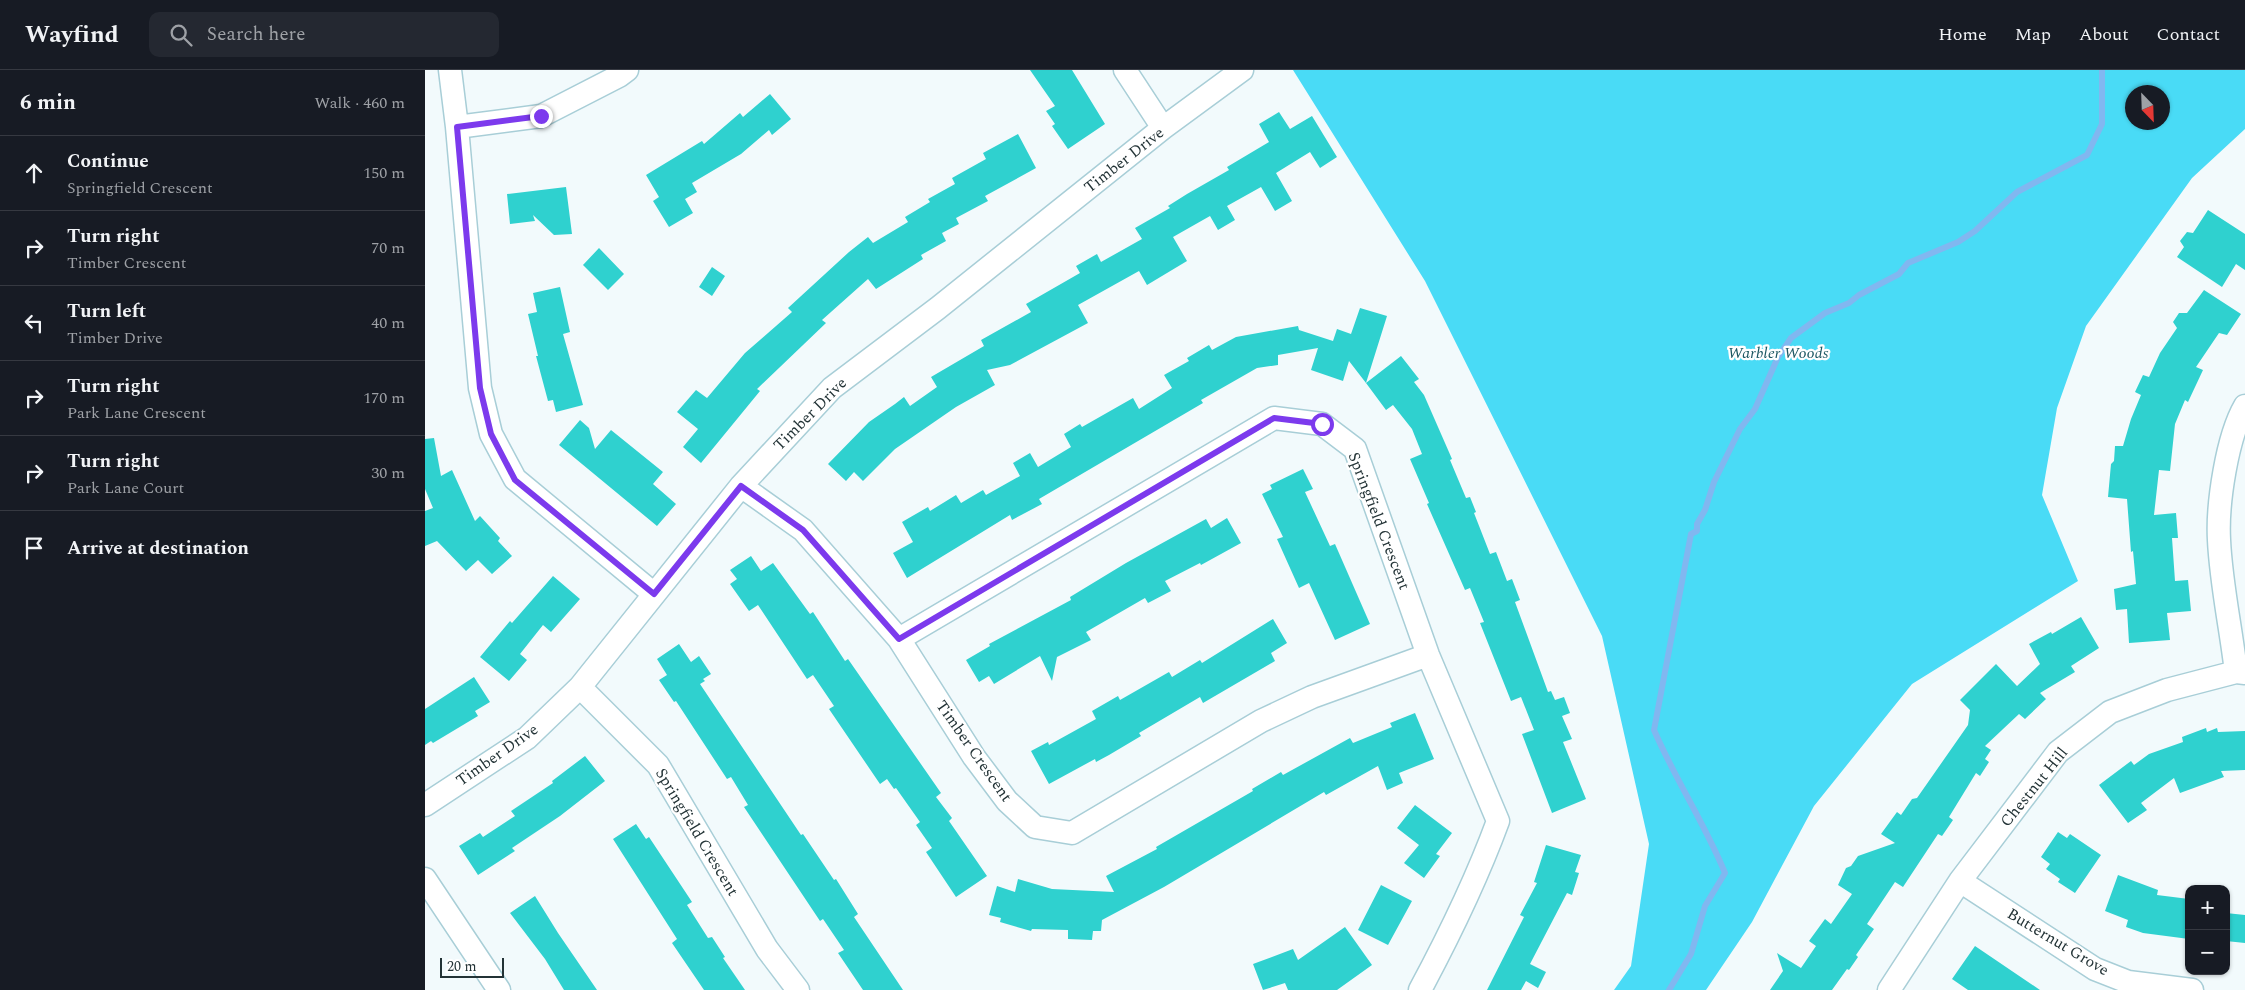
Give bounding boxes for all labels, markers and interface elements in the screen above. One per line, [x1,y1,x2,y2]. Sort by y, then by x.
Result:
search box [149,12,499,57]
text: Wayfind [25,17,119,53]
text: Search here [207,20,305,49]
icon: search [167,21,195,49]
text: Home [1938,21,1987,48]
text: Map [2015,21,2051,48]
text: About [2079,21,2129,48]
text: Contact [2157,21,2220,48]
north arrow [2125,85,2170,130]
text: 6 min [20,87,76,119]
text: Walk · 460 m [314,91,405,115]
route end [530,105,553,128]
street label: Timber Drive [1079,121,1169,199]
text: Continue [67,147,149,176]
icon: ahead [20,159,48,187]
text: 150 m [363,161,405,185]
text: Springfield Crescent [67,176,213,200]
text: Turn right [67,222,160,251]
icon: right [20,234,48,262]
text: 70 m [371,236,405,260]
text: Timber Crescent [67,251,187,275]
text: Turn left [67,297,146,326]
icon: left [20,309,48,337]
text: 40 m [371,311,405,335]
text: Timber Drive [67,326,163,350]
park label: Warbler Woods [1728,341,1829,365]
text: Turn right [67,372,160,401]
street label: Timber Drive [768,372,852,456]
icon: right [20,384,48,412]
text: 170 m [363,386,405,410]
text: Park Lane Crescent [67,401,206,425]
route start [1311,413,1334,436]
text: Turn right [67,447,160,476]
street label: Springfield Crescent [1342,449,1416,594]
icon: right [20,459,48,487]
text: 30 m [371,461,405,485]
text: Park Lane Court [67,476,184,500]
icon: arrive [20,534,48,562]
text: Arrive at destination [67,534,249,563]
street label: Timber Crescent [930,695,1018,807]
street label: Timber Drive [451,718,543,792]
street label: Chestnut Hill [1994,742,2074,832]
street label: Springfield Crescent [649,763,745,901]
map controls [2185,885,2230,975]
button: + [2185,885,2230,930]
street label: Butternut Grove [2002,902,2114,982]
button: − [2185,930,2230,975]
scale bar [440,955,504,978]
text: 20 m [447,956,477,977]

